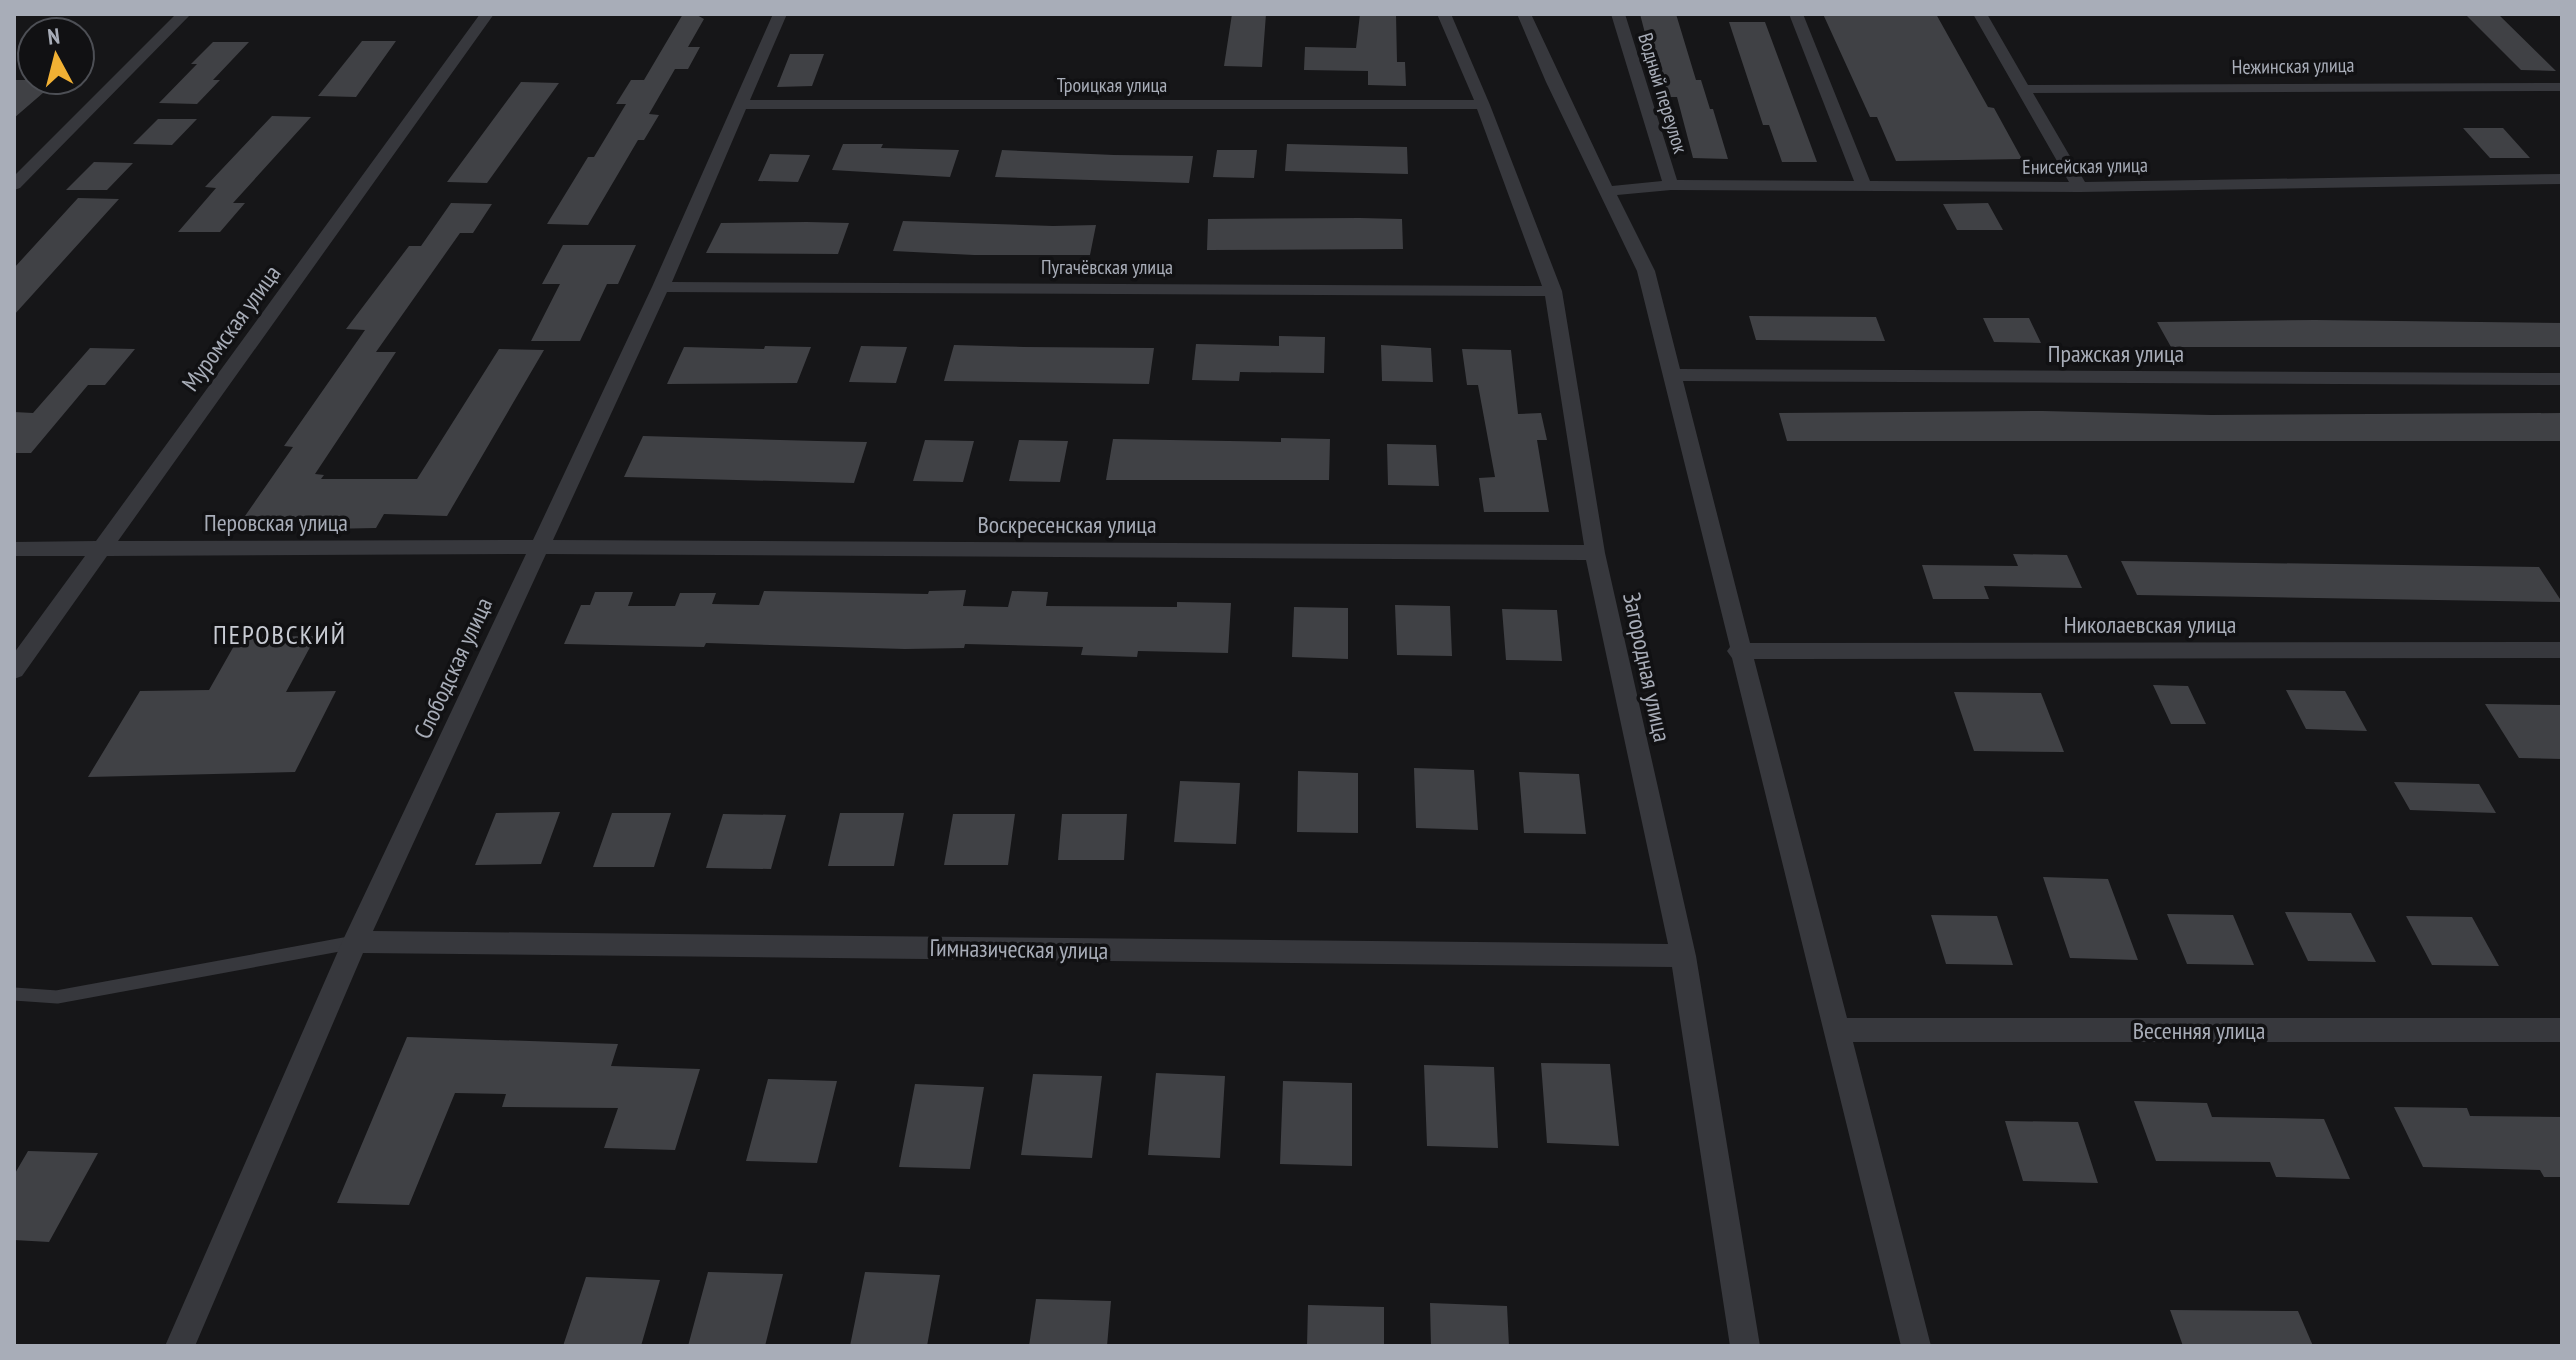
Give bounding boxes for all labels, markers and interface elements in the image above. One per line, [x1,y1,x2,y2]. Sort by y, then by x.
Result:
north arrow [16,16,96,96]
text: N [46,22,61,51]
street label: Водный переулок [1632,30,1694,157]
street label: Нежинская улица [2231,52,2355,80]
street label: Троицкая улица [1057,72,1167,98]
street label: Енисейская улица [2022,152,2148,180]
street label: Пугачёвская улица [1041,254,1173,280]
street label: Муромская улица [175,259,287,397]
street label: Пражская улица [2048,338,2184,369]
street label: Перовская улица [204,507,348,538]
street label: Воскресенская улица [977,509,1157,540]
street label: Загородная улица [1616,589,1678,745]
street label: Слободская улица [407,592,499,744]
street label: Николаевская улица [2064,609,2236,640]
district label: ПЕРОВСКИЙ [213,618,347,651]
street label: Гимназическая улица [929,932,1109,966]
street label: Весенняя улица [2133,1015,2265,1046]

